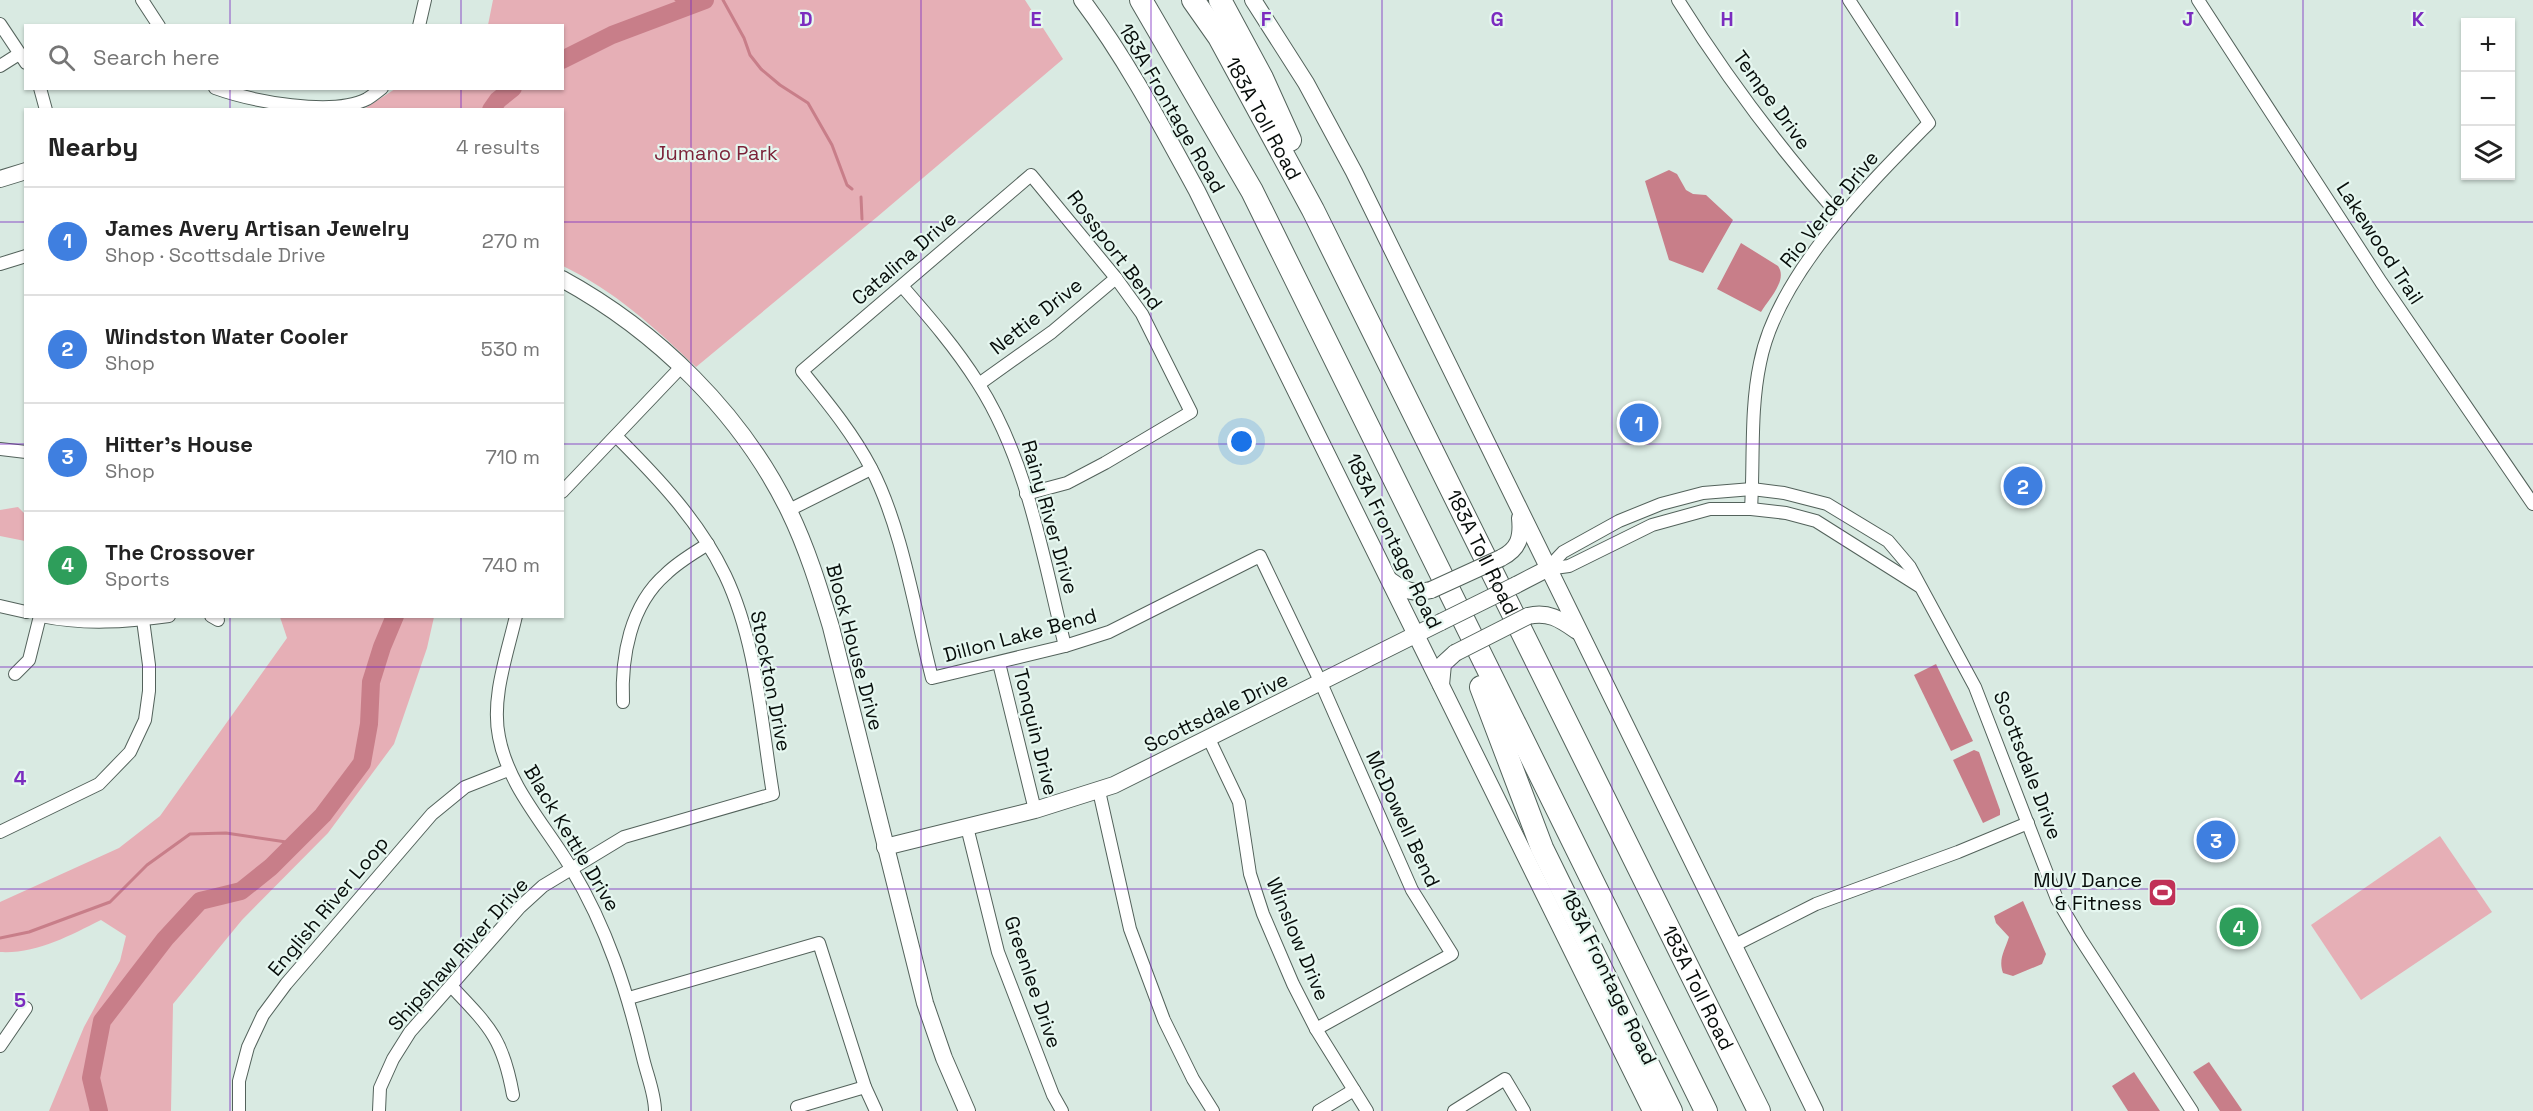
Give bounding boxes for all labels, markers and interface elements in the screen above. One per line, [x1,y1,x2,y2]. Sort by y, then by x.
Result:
text: D [799,6,813,32]
text: E [1030,6,1042,32]
text: F [1261,6,1272,32]
text: G [1490,6,1504,32]
text: H [1720,6,1734,32]
text: I [1954,6,1960,32]
text: J [2182,6,2194,32]
text: K [2412,6,2425,32]
street label: 183A Frontage Road [1113,18,1231,198]
map controls [2461,18,2515,180]
button: + [2461,18,2515,72]
search box [24,24,564,90]
icon: search [45,41,78,74]
text: Search here [93,43,220,71]
street label: Tempe Drive [1727,45,1817,155]
street label: 183A Toll Road [1219,53,1307,185]
button: − [2461,72,2515,126]
button: layers [2461,126,2515,180]
text: Nearby [48,130,138,164]
text: 4 results [456,134,540,160]
park label: Jumano Park [654,140,778,166]
street label: Rio Verde Drive [1774,145,1884,273]
street label: Lakewood Trail [2331,177,2429,309]
street label: Rossport Bend [1061,185,1169,315]
street label: Catalina Drive [846,205,962,311]
text: James Avery Artisan Jewelry [105,214,410,242]
text: 1 [63,228,72,254]
text: 270 m [482,228,540,254]
text: Shop · Scottsdale Drive [105,242,326,268]
street label: Nettie Drive [984,272,1088,360]
text: Windston Water Cooler [105,322,348,350]
text: 2 [62,336,73,362]
text: 530 m [481,336,540,362]
text: Shop [105,350,155,376]
pin: 1 [1620,400,1658,446]
your location [1227,427,1256,456]
text: Hitter's House [105,430,253,458]
street label: Rainy River Drive [1016,437,1084,597]
text: 3 [61,444,74,470]
text: 710 m [485,444,540,470]
street label: 183A Frontage Road [1340,449,1448,633]
text: Shop [105,458,155,484]
pin: 2 [2004,464,2042,508]
street label: 183A Toll Road [1441,485,1524,619]
text: The Crossover [105,538,255,566]
text: 4 [61,552,74,578]
text: 740 m [482,552,540,578]
street label: Block House Drive [820,561,890,733]
text: Sports [105,566,170,592]
street label: Dillon Lake Bend [941,602,1099,668]
street label: Stockton Drive [745,608,797,754]
street label: Tonquin Drive [1008,666,1064,798]
street label: Scottsdale Drive [1140,666,1292,758]
street label: Scottsdale Drive [1988,687,2068,843]
street label: McDowell Bend [1360,747,1446,891]
street label: Black Kettle Drive [518,760,626,916]
text: 4 [14,765,27,791]
pin: 3 [2196,818,2236,862]
street label: English River Loop [262,831,394,981]
place label: MUV Dance & Fitness [2033,867,2142,916]
street label: Shipshaw River Drive [382,872,534,1036]
street label: Winslow Drive [1260,873,1336,1005]
sports icon: MUV Dance & Fitness [2147,876,2179,908]
street label: 183A Frontage Road [1555,885,1663,1069]
pin: 4 [2220,904,2258,950]
street label: Greenlee Drive [998,913,1068,1051]
street label: 183A Toll Road [1656,921,1740,1055]
text: 5 [14,987,26,1013]

